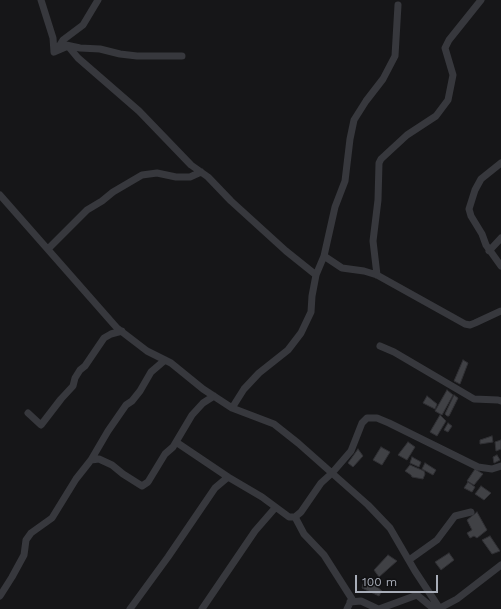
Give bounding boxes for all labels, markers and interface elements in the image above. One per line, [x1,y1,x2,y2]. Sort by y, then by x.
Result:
scale bar [357,567,440,593]
text: 100 m [362,575,397,589]

